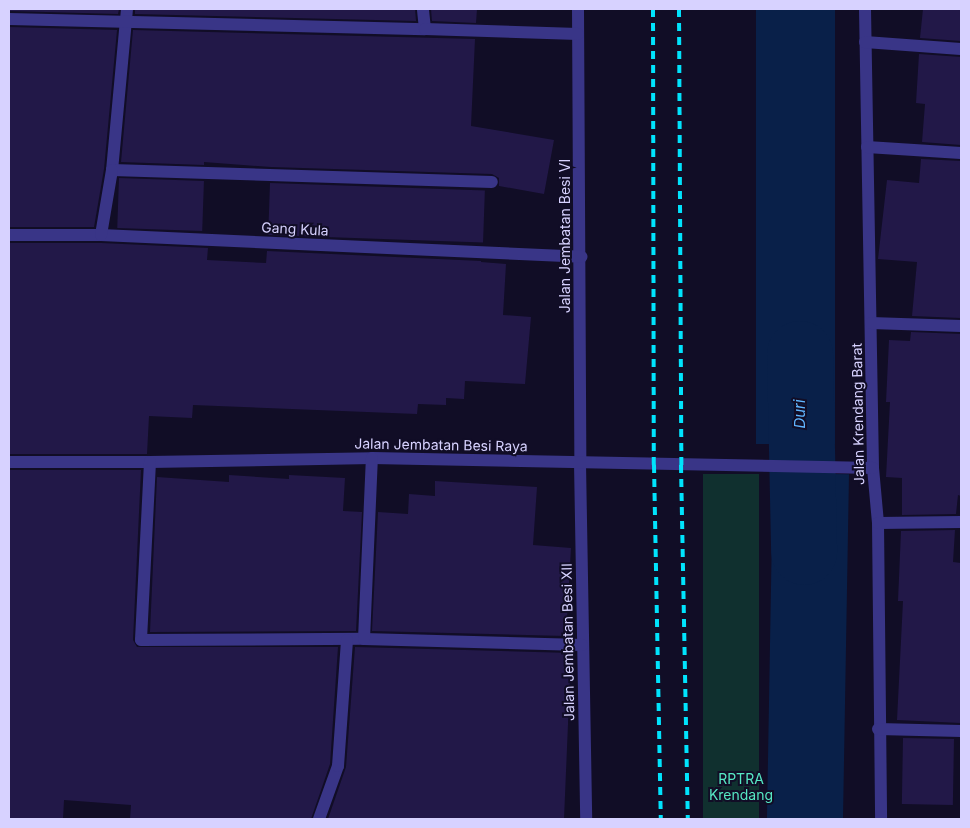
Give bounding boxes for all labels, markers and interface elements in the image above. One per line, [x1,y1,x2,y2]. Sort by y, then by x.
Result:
street label: Jalan Jembatan Besi VI [557,159,573,313]
street label: Gang Kula [261,219,329,239]
street label: Jalan Krendang Barat [848,343,868,485]
water label: Duri [791,399,809,429]
street label: Jalan Jembatan Besi Raya [354,435,528,455]
street label: Jalan Jembatan Besi XII [558,563,578,721]
park label: RPTRA Krendang [709,771,773,804]

